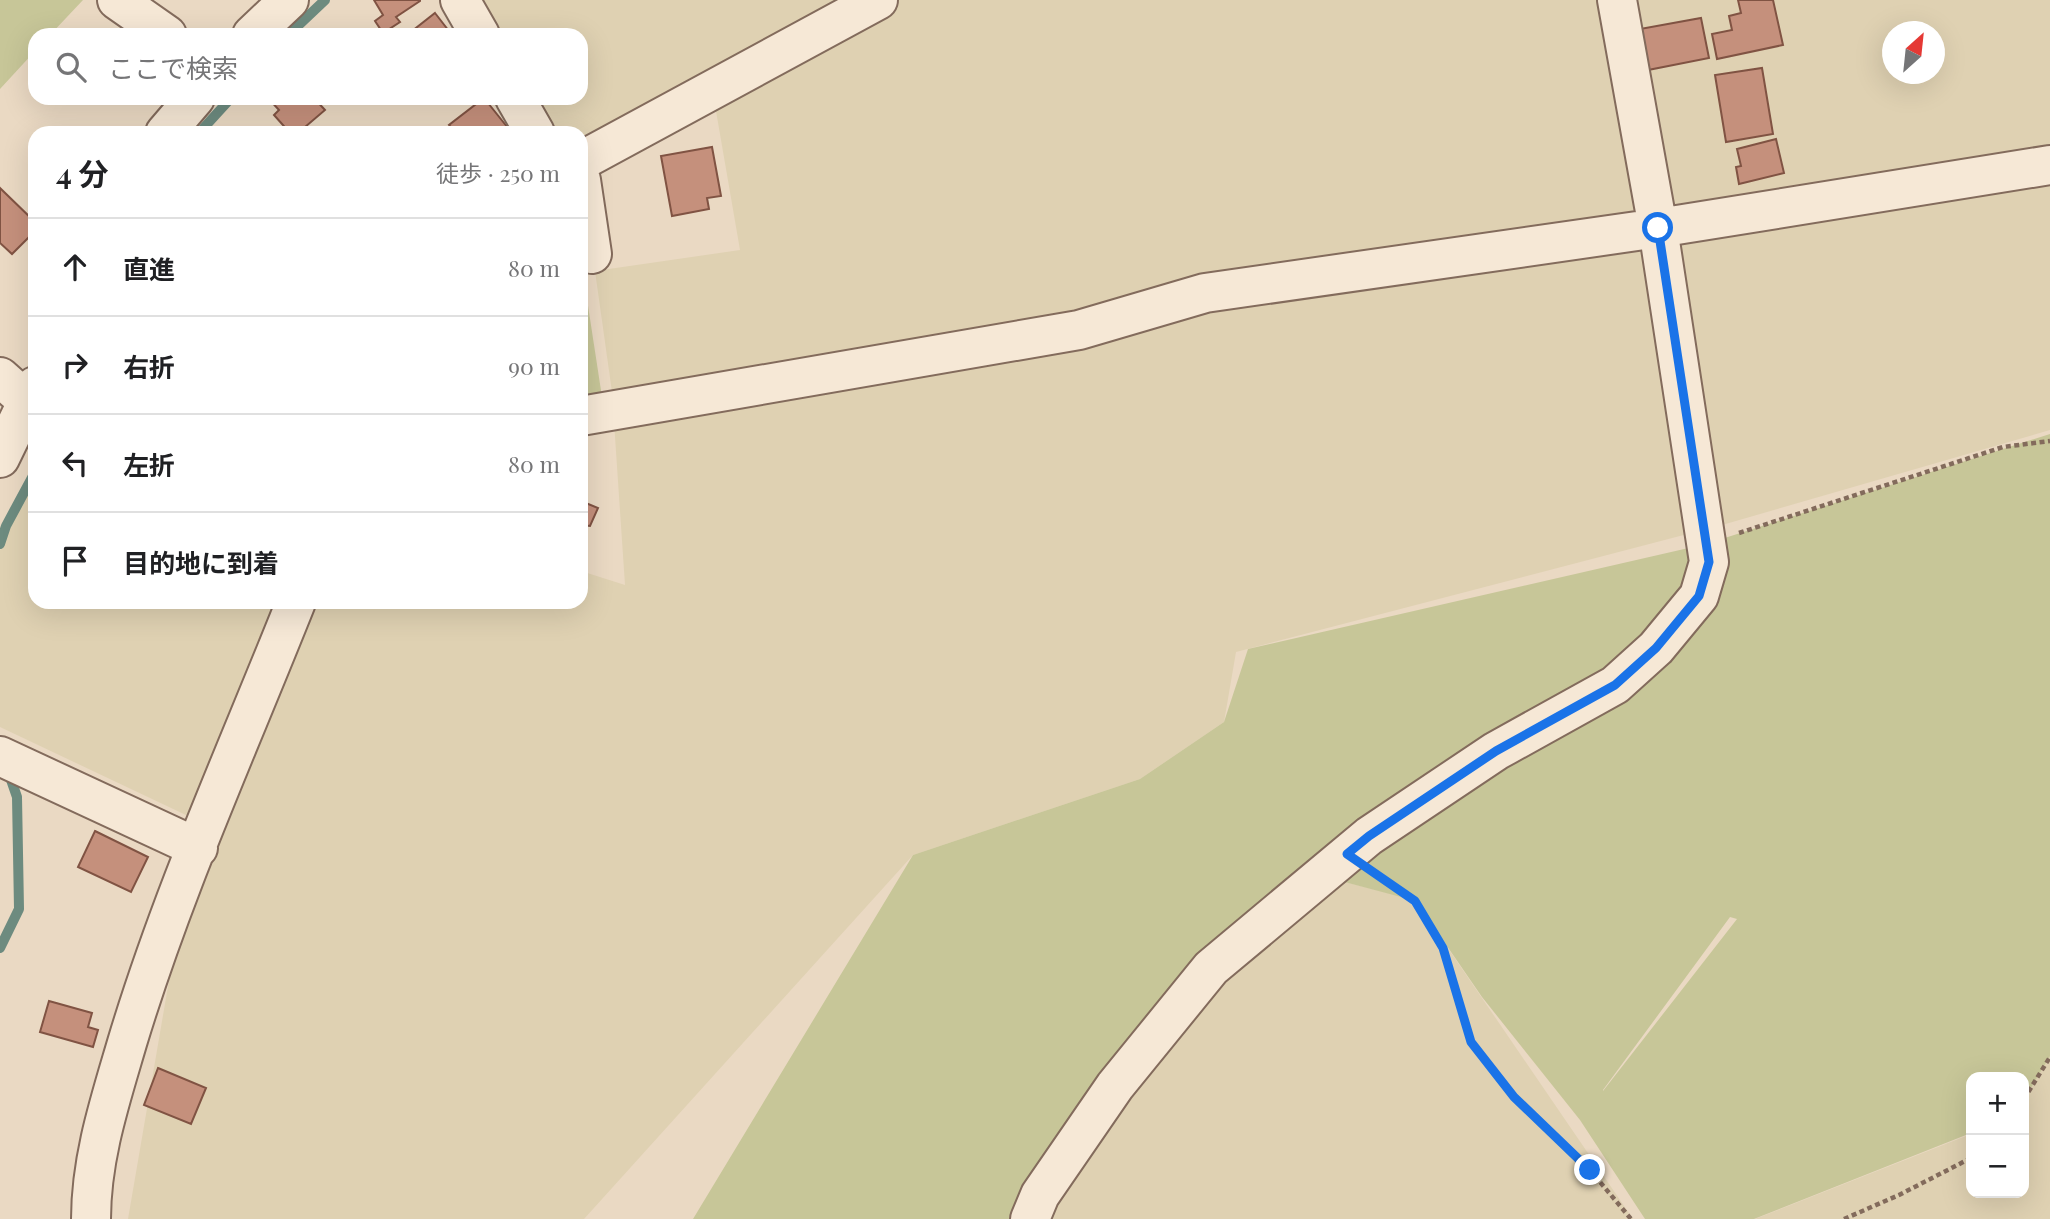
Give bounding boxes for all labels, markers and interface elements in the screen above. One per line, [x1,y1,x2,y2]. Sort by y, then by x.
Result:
north arrow [1882,21,1945,84]
search box [28,28,588,105]
icon: search [52,48,90,86]
text: ここで検索 [108,50,238,85]
text: 4 分 [56,153,109,193]
text: 徒歩 · 250 m [436,157,560,188]
route start [1642,212,1673,243]
icon: ahead [56,248,94,286]
text: 直進 [123,251,175,286]
text: 80 m [508,252,560,283]
icon: right [56,346,94,384]
text: 右折 [123,349,175,384]
text: 90 m [508,350,560,381]
icon: left [56,444,94,482]
text: 左折 [123,447,175,482]
text: 80 m [508,448,560,479]
icon: arrive [56,542,94,580]
text: 目的地に到着 [123,545,279,580]
map controls [1966,1072,2029,1198]
button: + [1966,1072,2029,1135]
button: − [1966,1135,2029,1198]
route end [1574,1154,1605,1185]

